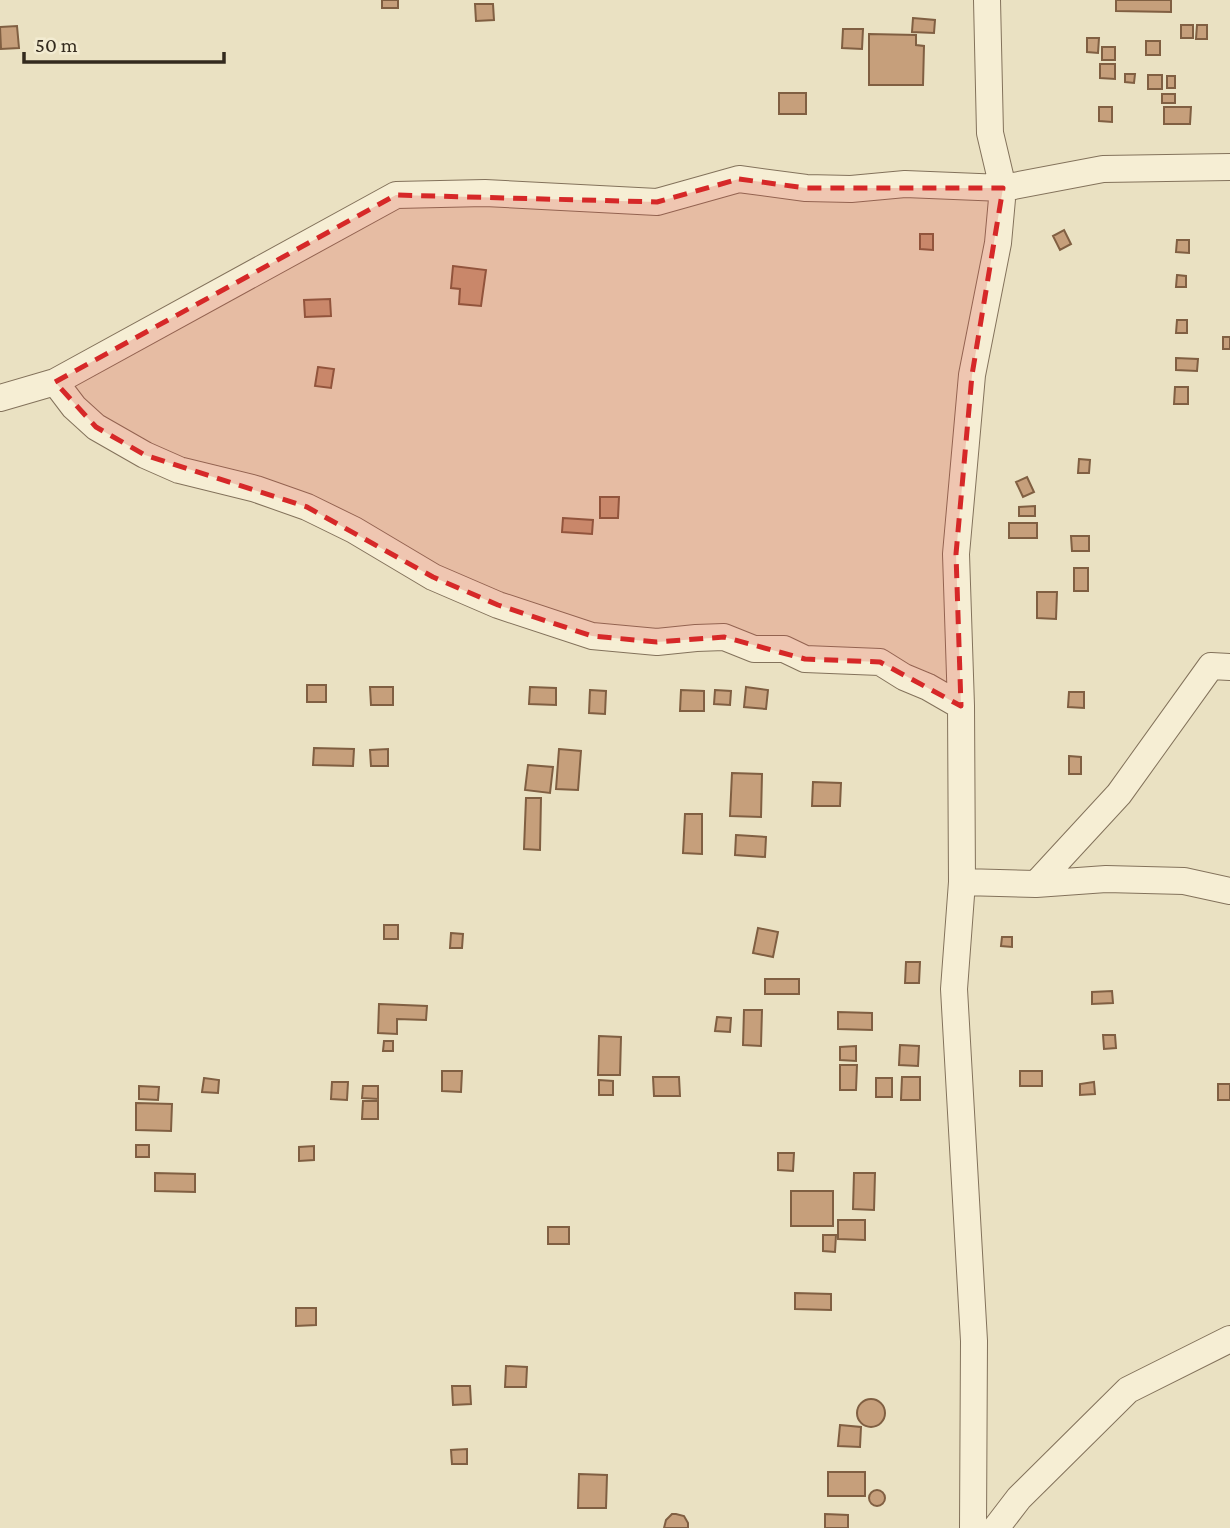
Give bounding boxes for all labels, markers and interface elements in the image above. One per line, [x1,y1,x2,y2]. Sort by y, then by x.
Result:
scale bar [24,21,224,65]
text: 50 m [35,33,78,57]

